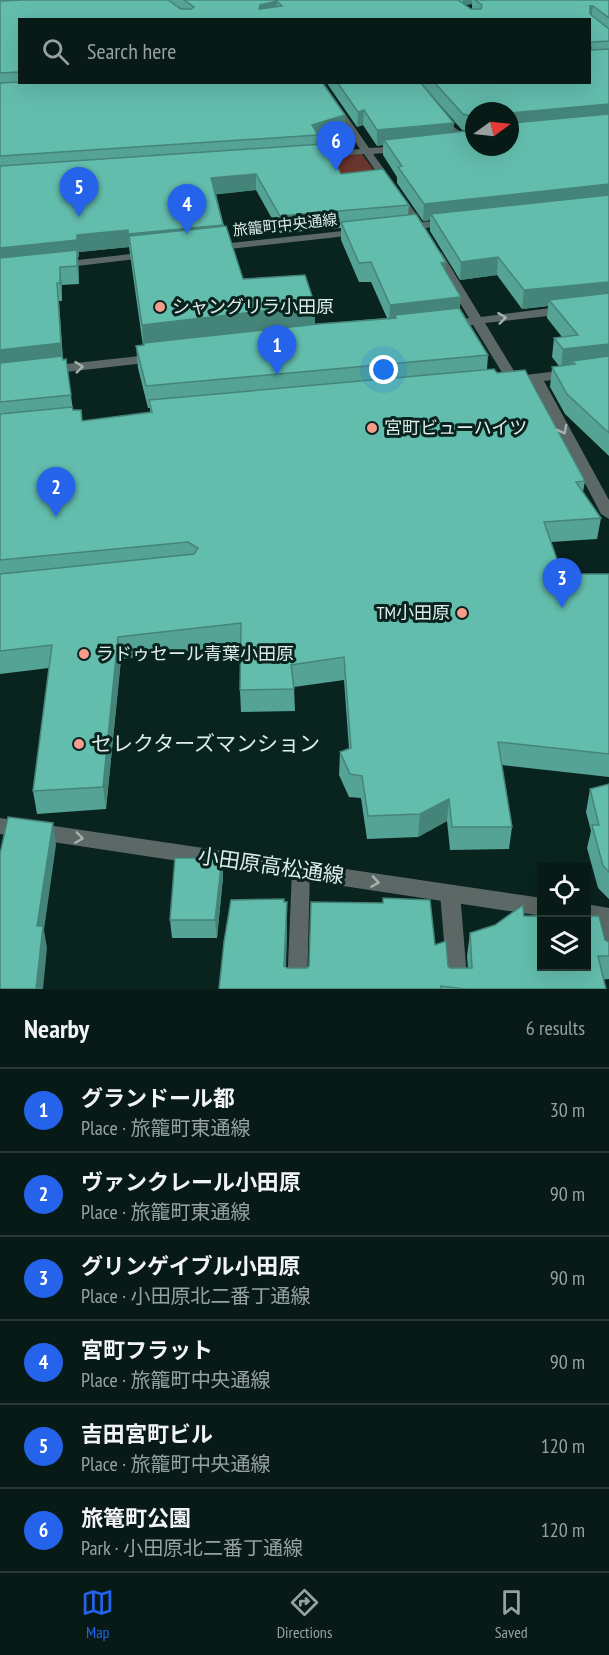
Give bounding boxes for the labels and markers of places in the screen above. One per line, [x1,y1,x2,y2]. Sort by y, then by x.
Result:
pin: 6 [316,122,356,171]
pin: 5 [60,168,98,217]
pin: 4 [168,184,207,234]
place label: シャングリラ小田原 [172,295,334,318]
marker: シャングリラ小田原 [153,300,167,314]
pin: 1 [258,326,296,375]
place label: 宮町ビューハイツ [384,416,527,439]
marker: 宮町ビューハイツ [365,421,379,435]
pin: 2 [36,468,76,517]
pin: 3 [542,558,582,608]
place label: TM小田原 [376,601,450,624]
marker: TM小田原 [455,606,469,620]
place label: ラドゥセール青葉小田原 [96,642,294,665]
marker: ラドゥセール青葉小田原 [77,647,91,661]
place label: セレクターズマンション [91,730,320,757]
marker: セレクターズマンション [72,737,86,751]

